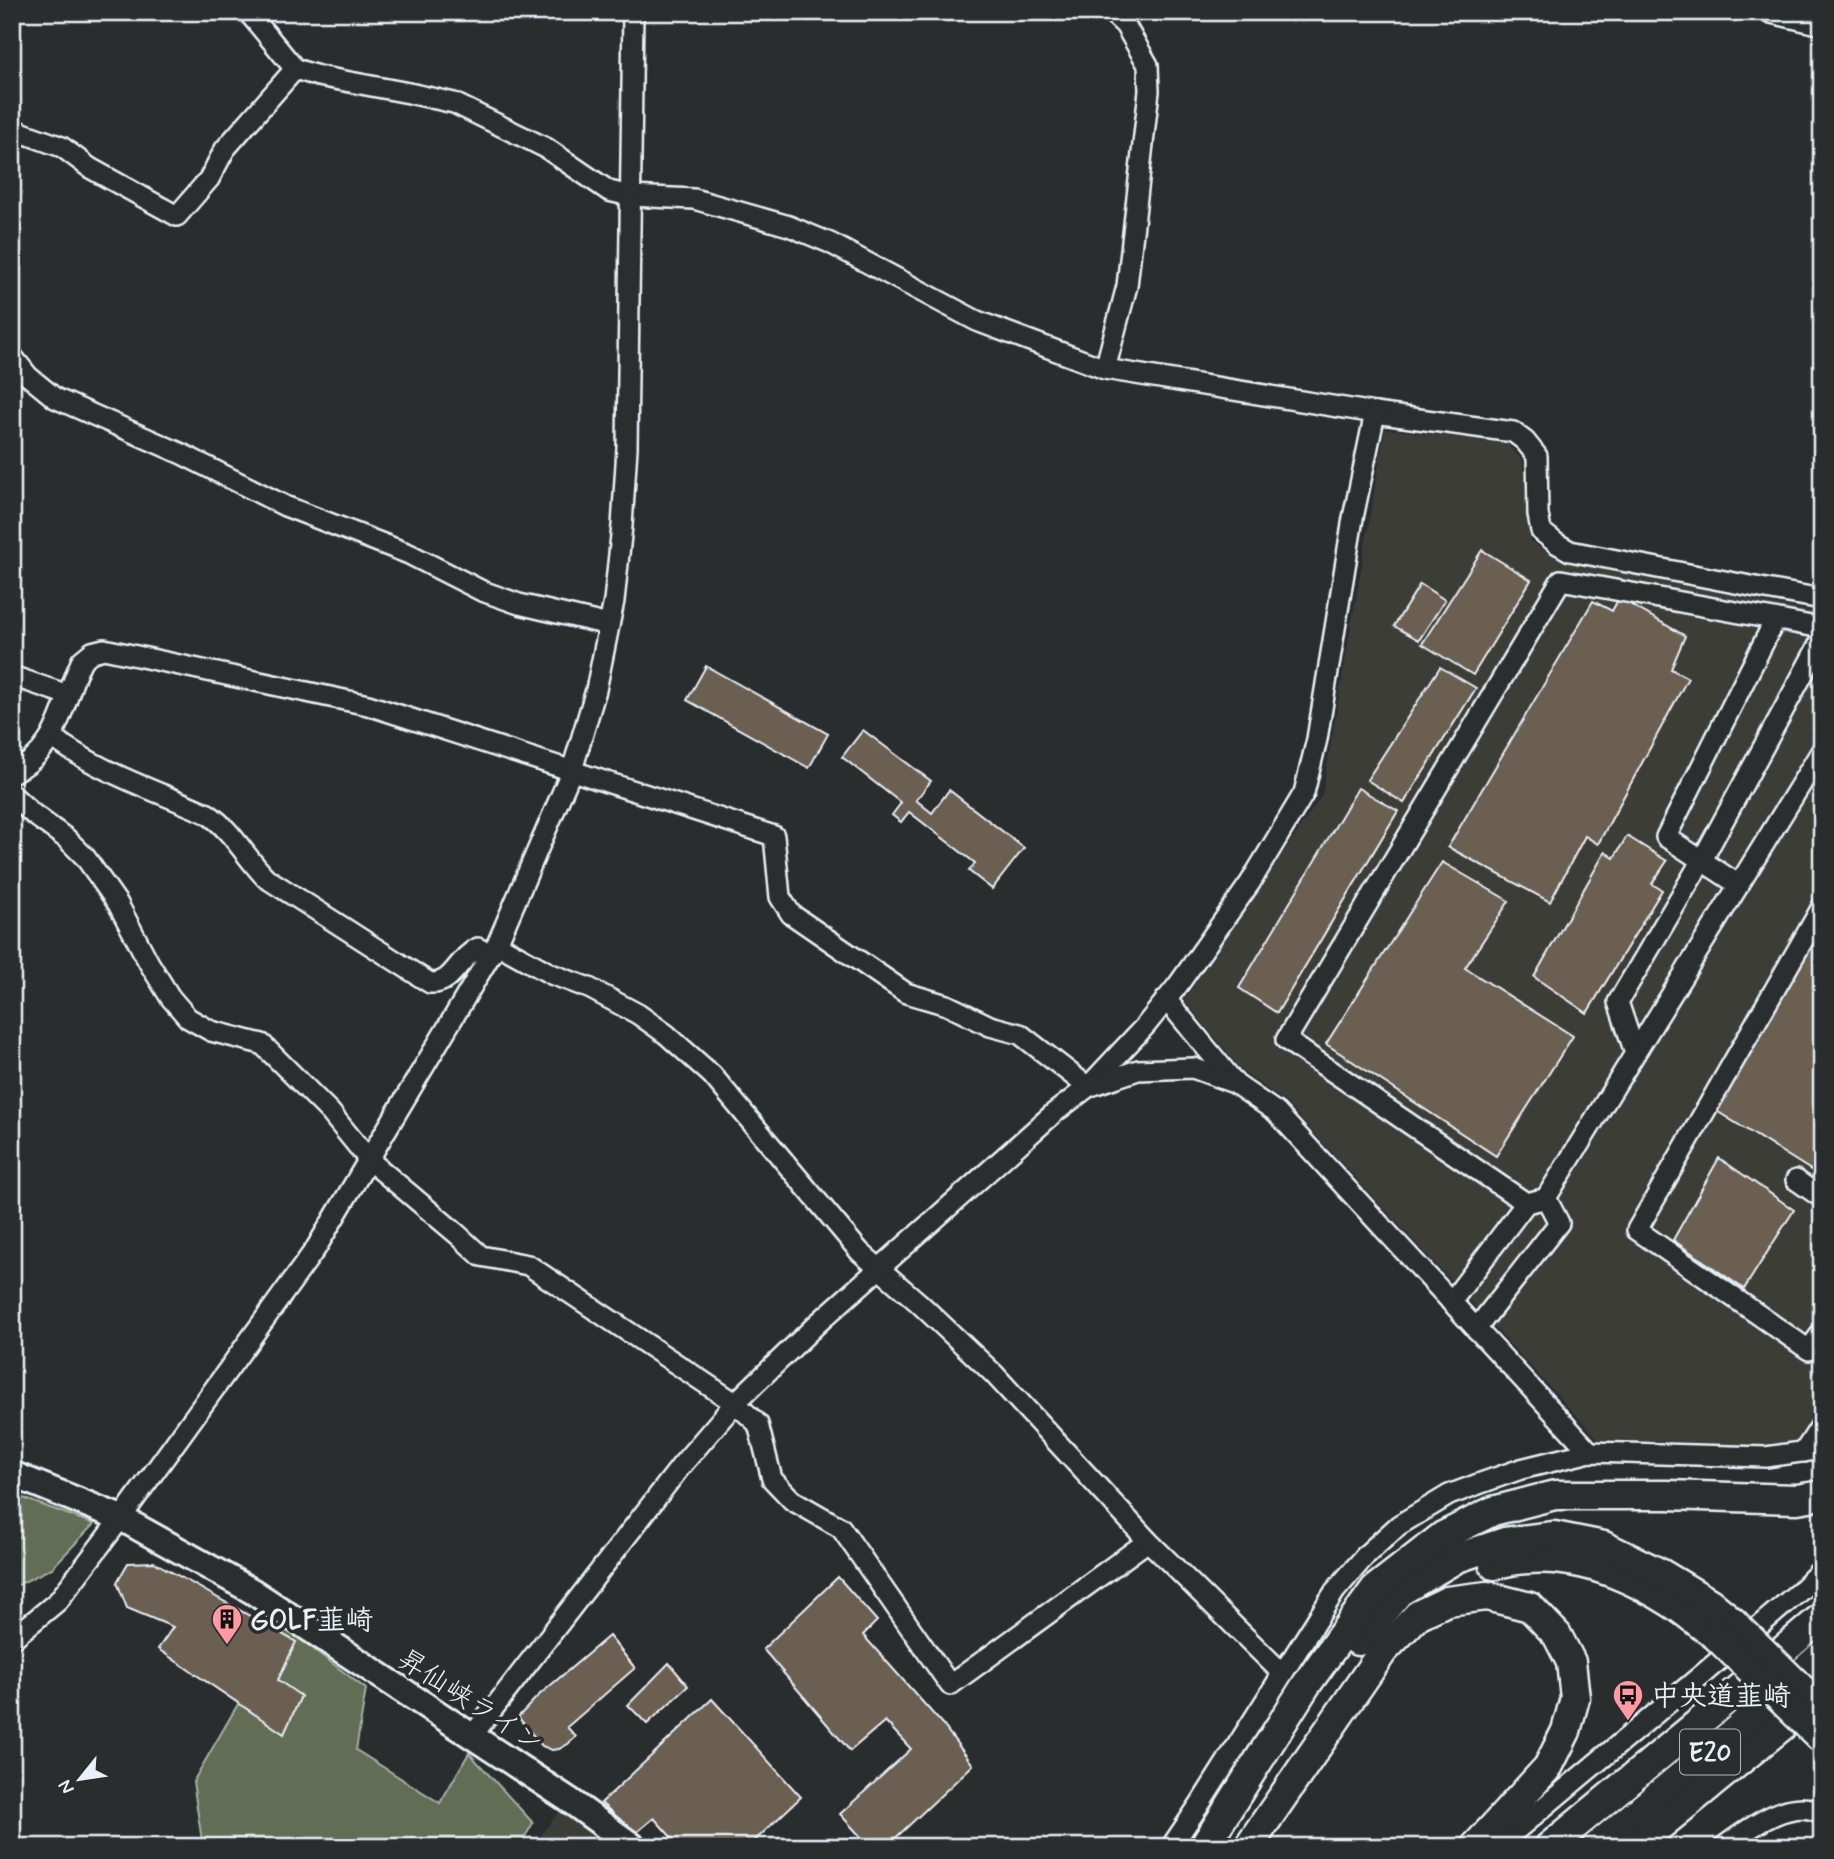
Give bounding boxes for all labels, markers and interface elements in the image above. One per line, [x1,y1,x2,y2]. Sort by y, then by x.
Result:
building icon: GOLF韮崎 [210,1602,244,1646]
place label: GOLF韮崎 [250,1603,373,1640]
street label: 昇仙峡ライン [390,1641,550,1763]
bus stop icon: 中央道韮崎 [1611,1678,1645,1722]
place label: 中央道韮崎 [1651,1679,1791,1716]
road number: E20 [1680,1730,1740,1774]
north arrow [46,1744,116,1814]
text: N [53,1775,81,1798]

